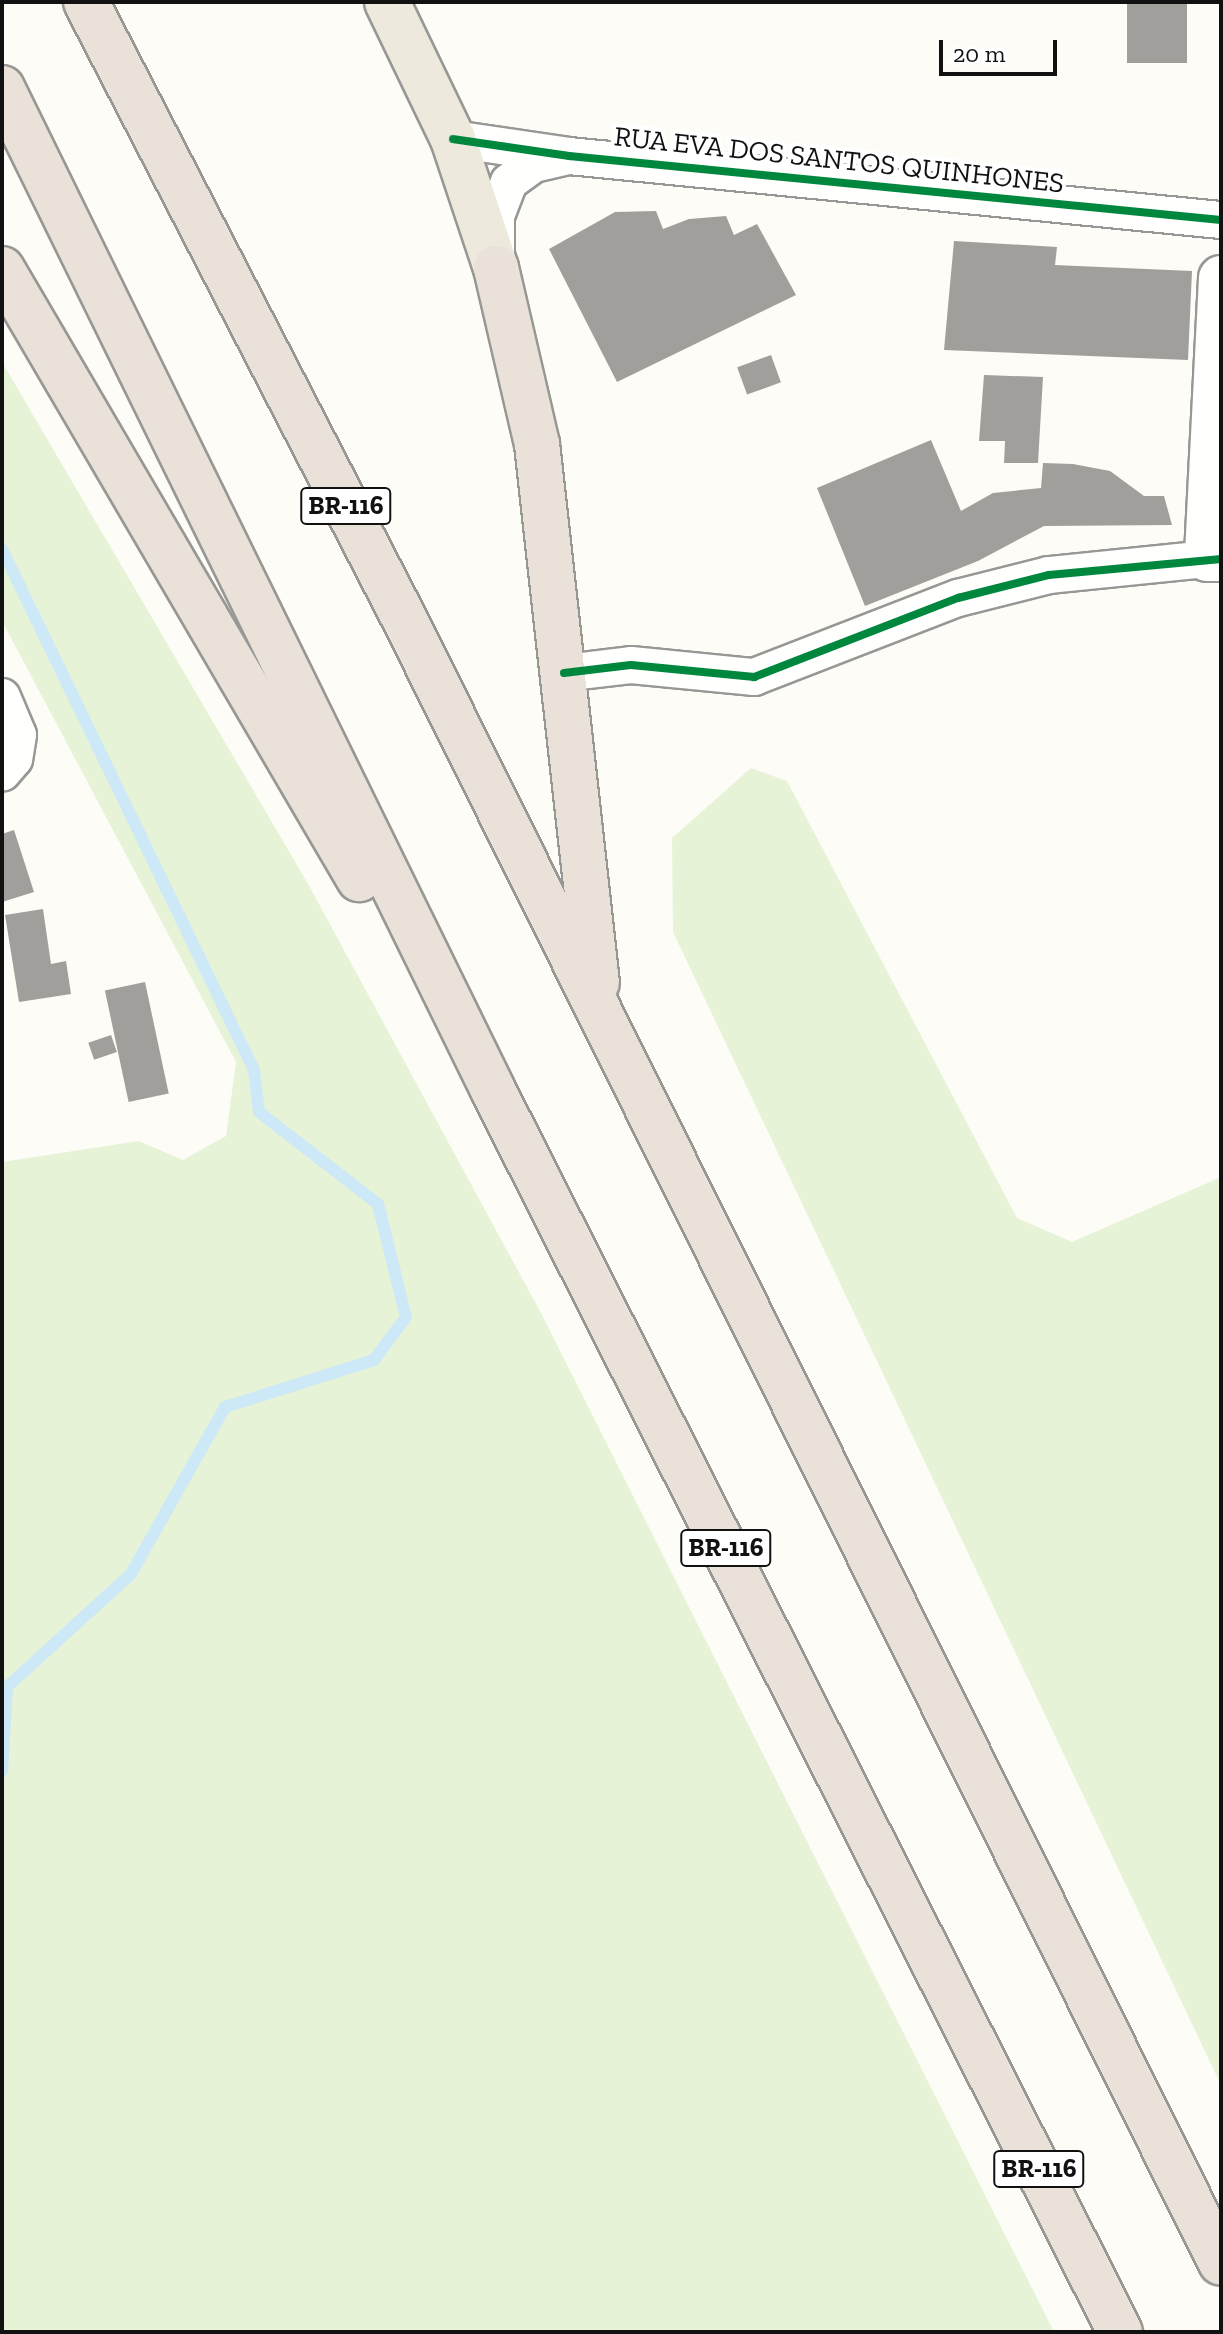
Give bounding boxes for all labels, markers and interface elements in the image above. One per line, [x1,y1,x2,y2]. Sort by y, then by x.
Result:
scale bar [943,24,1061,74]
text: 20 m [953,39,1005,68]
street label: RUA EVA DOS SANTOS QUINHONES [611,120,1067,200]
road number: BR-116 [300,484,392,528]
road number: BR-116 [680,1526,772,1570]
road number: BR-116 [993,2147,1085,2191]

